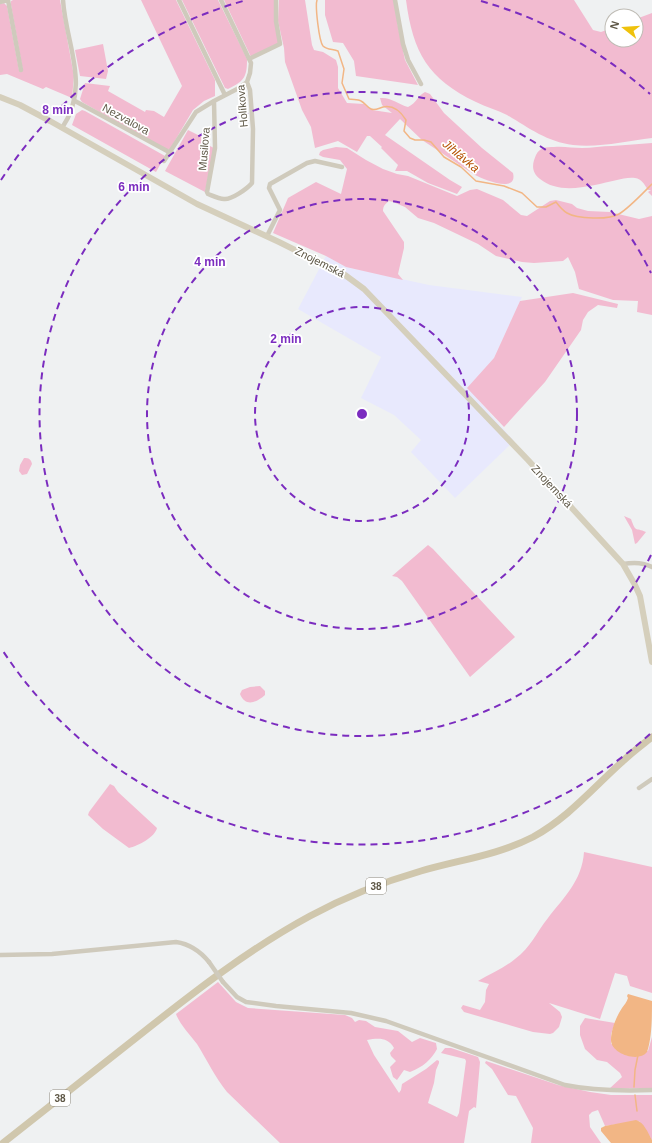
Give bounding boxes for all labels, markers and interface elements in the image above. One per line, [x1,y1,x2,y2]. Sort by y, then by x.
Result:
north arrow [604,8,644,48]
text: N [608,19,621,31]
street label: Holíkova [234,83,250,128]
street label: Nezvalova [101,101,152,137]
text: 8 min [42,103,74,117]
street label: Musilova [196,126,212,171]
water label: Jihlávka [439,136,482,176]
text: 6 min [118,180,150,194]
street label: Znojemská [293,244,347,280]
text: 4 min [194,255,226,269]
text: 2 min [270,332,302,346]
centre of rings [355,407,369,421]
street label: Znojemská [529,462,575,510]
road number: 38 [366,878,386,894]
road number: 38 [50,1090,70,1106]

